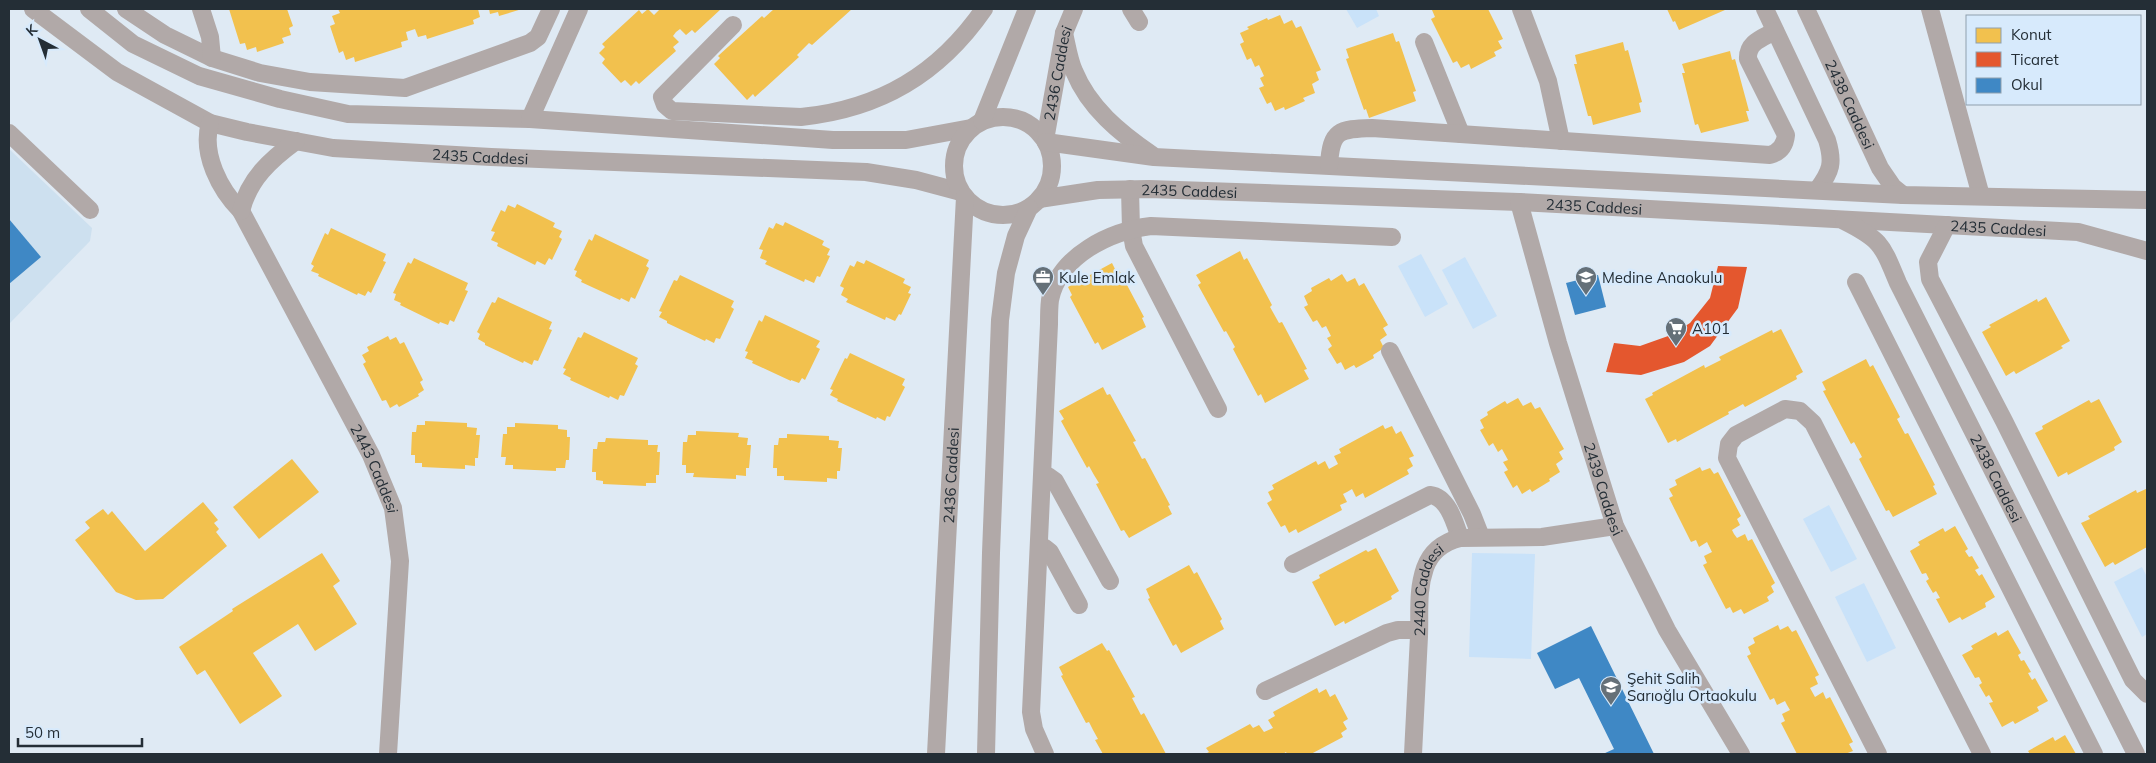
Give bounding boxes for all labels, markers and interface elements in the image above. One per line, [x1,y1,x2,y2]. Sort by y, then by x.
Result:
north arrow [15,15,65,65]
legend [1966,15,2141,105]
text: K [22,20,41,40]
street label: 2436 Caddesi [1039,22,1076,122]
text: Konut [2011,25,2052,44]
text: Ticaret [2011,50,2059,69]
street label: 2438 Caddesi [1821,57,1879,152]
text: Okul [2011,75,2043,94]
street label: 2435 Caddesi [432,144,529,168]
street label: 2435 Caddesi [1141,179,1238,202]
street label: 2435 Caddesi [1545,194,1643,218]
street label: 2435 Caddesi [1950,216,2047,240]
office icon: Kule Emlak [1031,265,1055,296]
school or university icon: Medine Anaokulu [1574,265,1598,296]
place label: Kule Emlak [1059,268,1135,287]
place label: Medine Anaokulu [1602,268,1722,287]
supermarket icon: A101 [1664,316,1688,347]
place label: A101 [1692,319,1730,338]
street label: 2443 Caddesi [347,421,403,514]
street label: 2436 Caddesi [939,427,962,524]
street label: 2438 Caddesi [1966,431,2027,525]
street label: 2439 Caddesi [1580,440,1628,538]
street label: 2440 Caddesi [1410,539,1447,636]
place label: Şehit Salih Sarıoğlu Ortaokulu [1627,669,1757,705]
school or university icon: Şehit Salih Sarıoğlu Ortaokulu [1599,675,1623,706]
scale bar [18,716,141,748]
text: 50 m [25,723,60,742]

